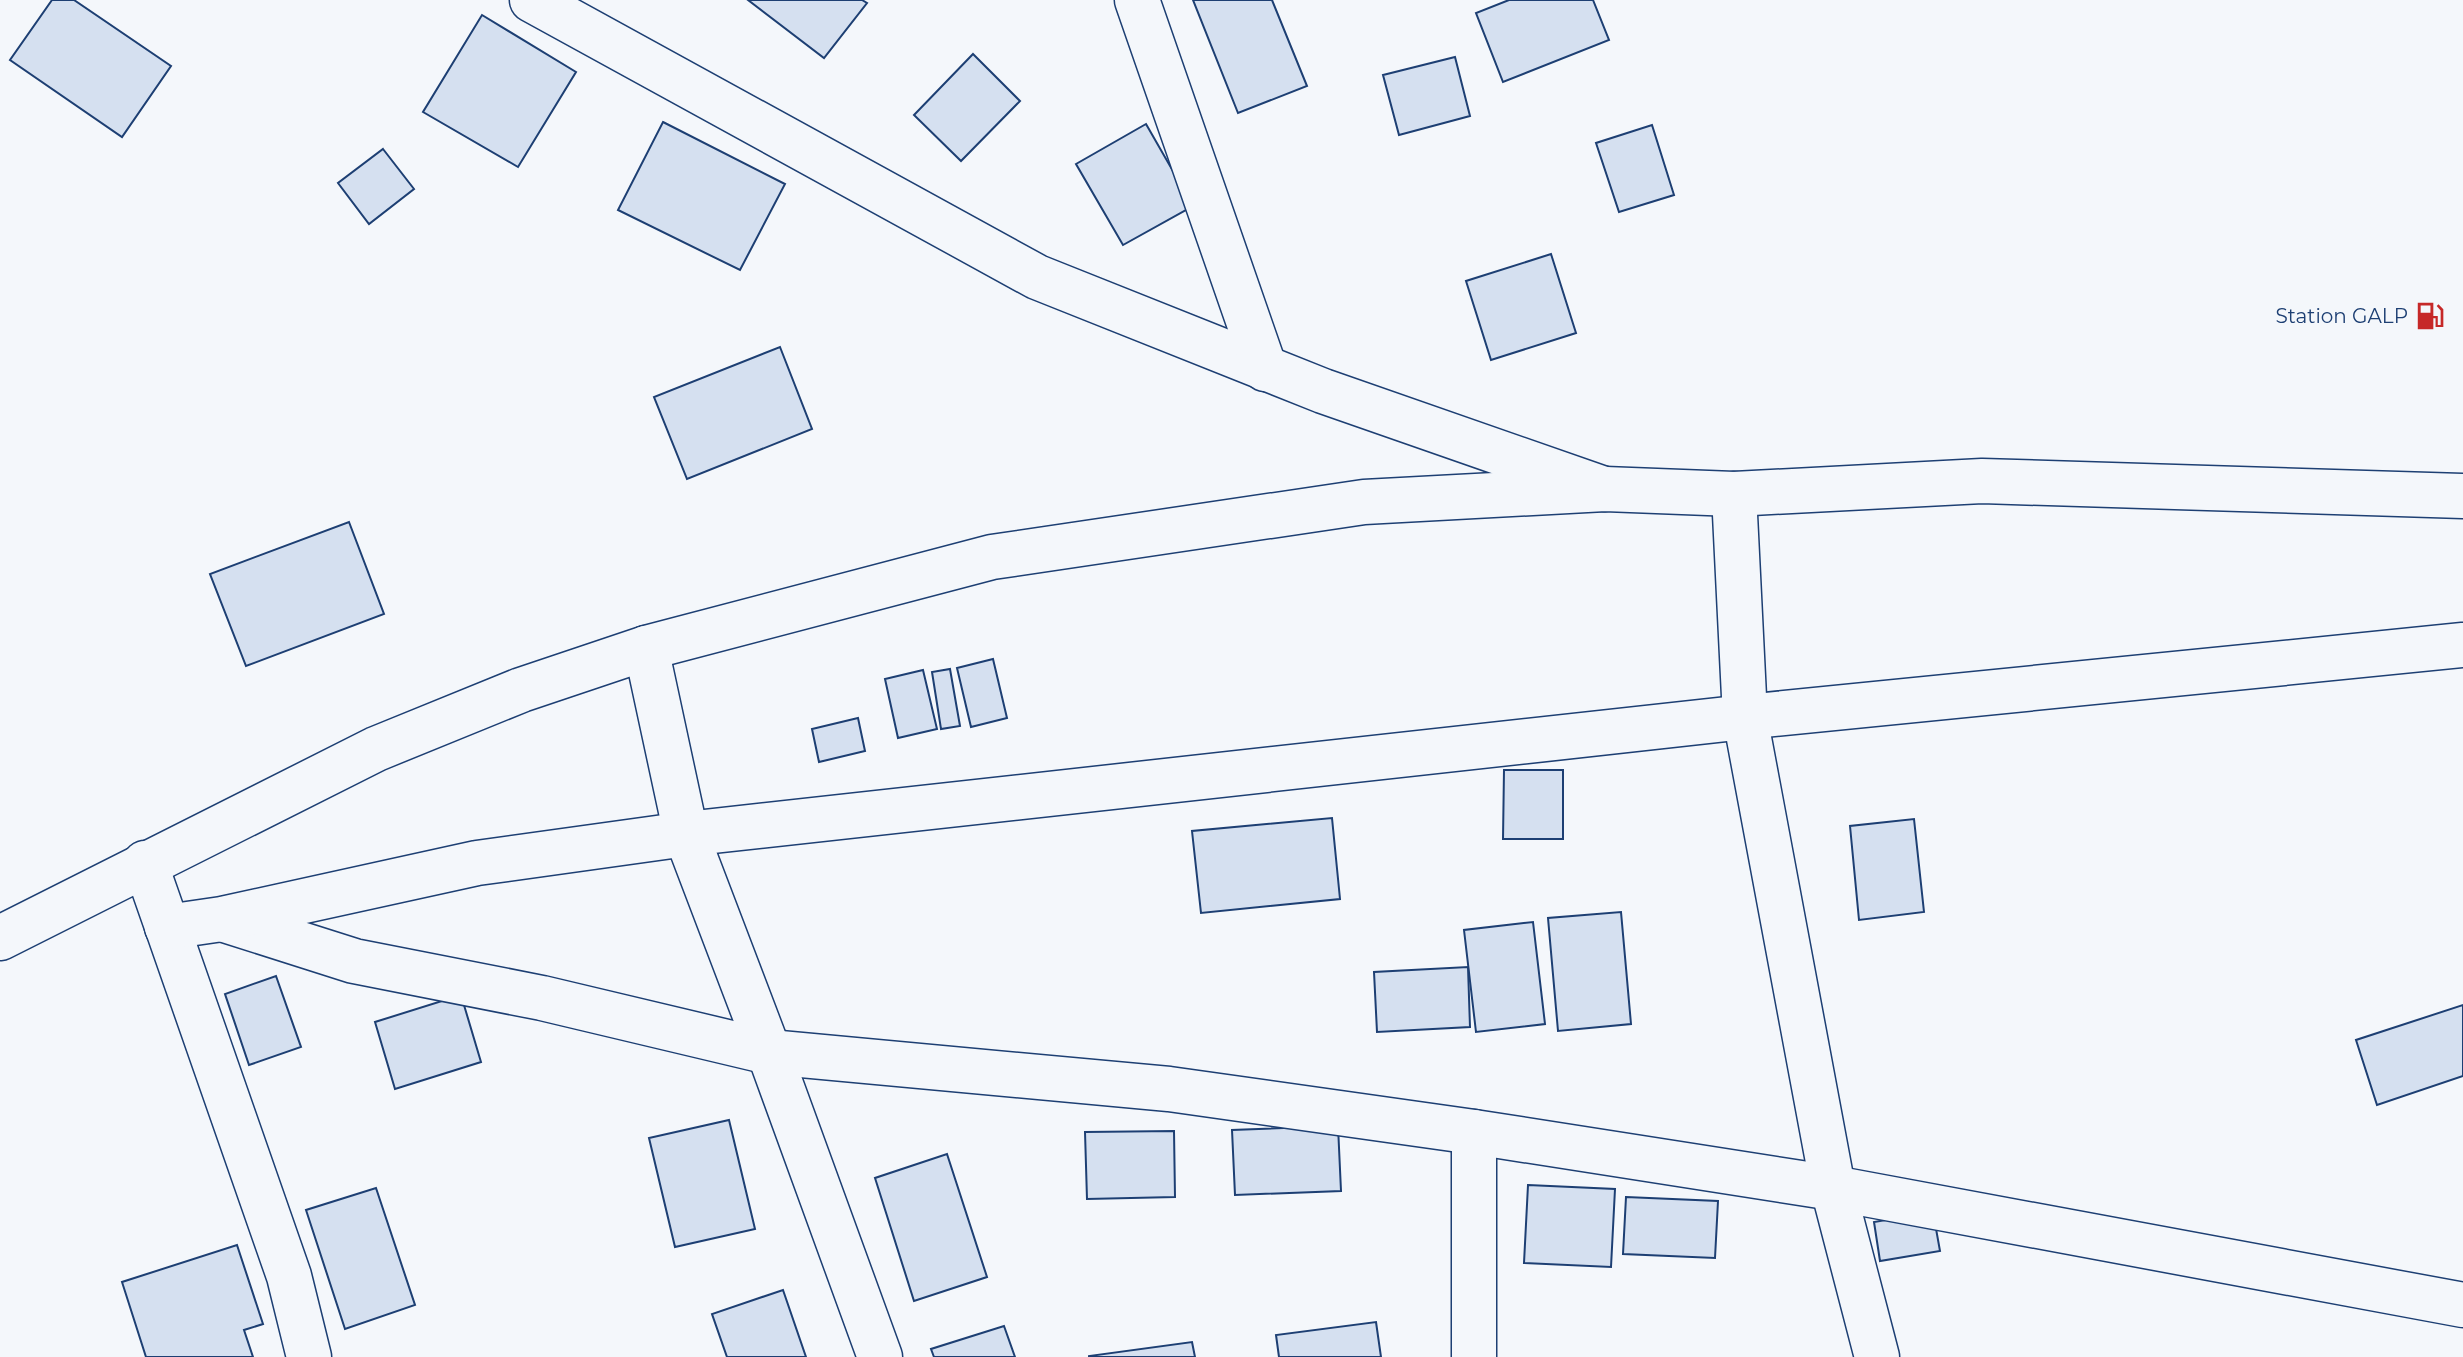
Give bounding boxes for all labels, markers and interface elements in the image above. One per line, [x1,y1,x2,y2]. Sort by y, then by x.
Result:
fuel station icon: Station GALP [2415,301,2445,331]
place label: Station GALP [2275,304,2408,328]

